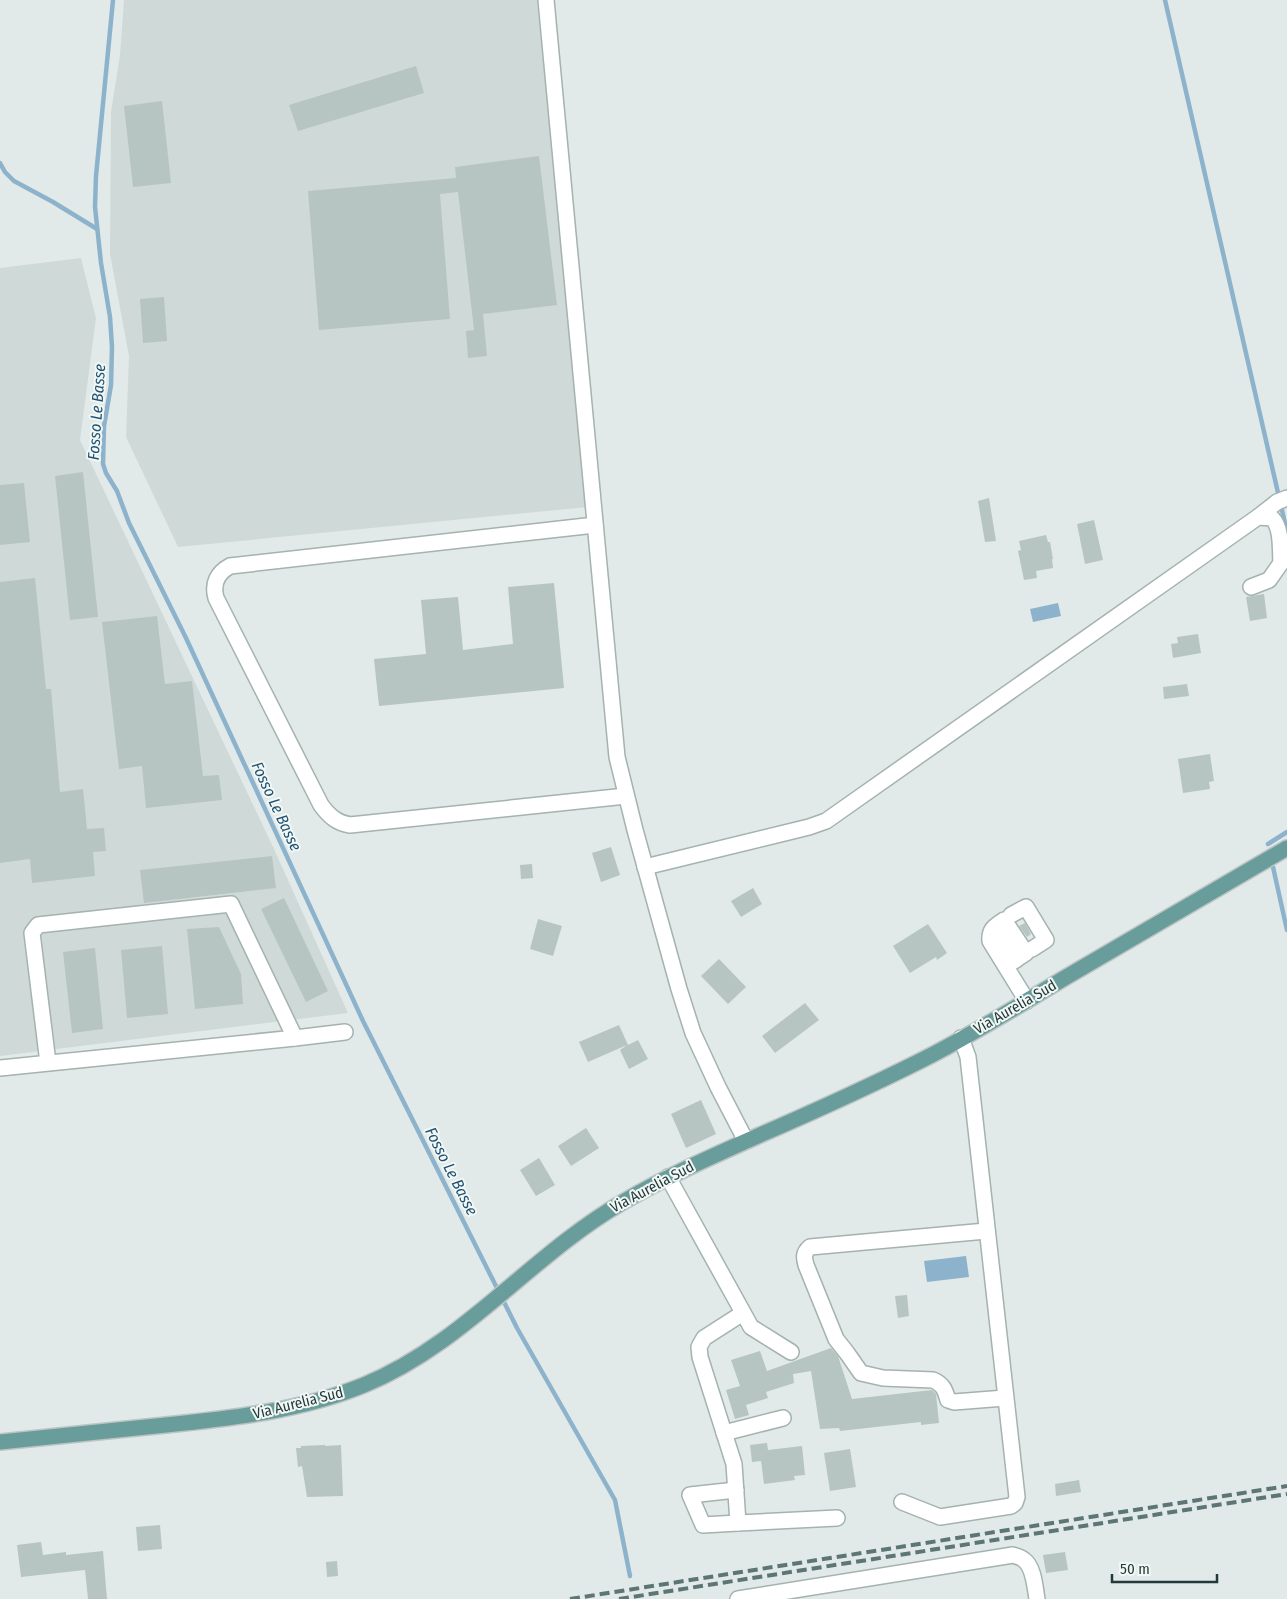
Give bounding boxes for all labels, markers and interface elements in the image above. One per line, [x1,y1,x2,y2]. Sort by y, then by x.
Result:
water label: Fosso Le Basse [84,363,109,461]
water label: Fosso Le Basse [248,759,306,854]
street label: Via Aurelia Sud [971,976,1059,1038]
water label: Fosso Le Basse [421,1124,482,1219]
street label: Via Aurelia Sud [607,1157,697,1217]
street label: Via Aurelia Sud [251,1383,345,1423]
scale bar [1112,1552,1217,1584]
text: 50 m [1120,1560,1150,1578]

